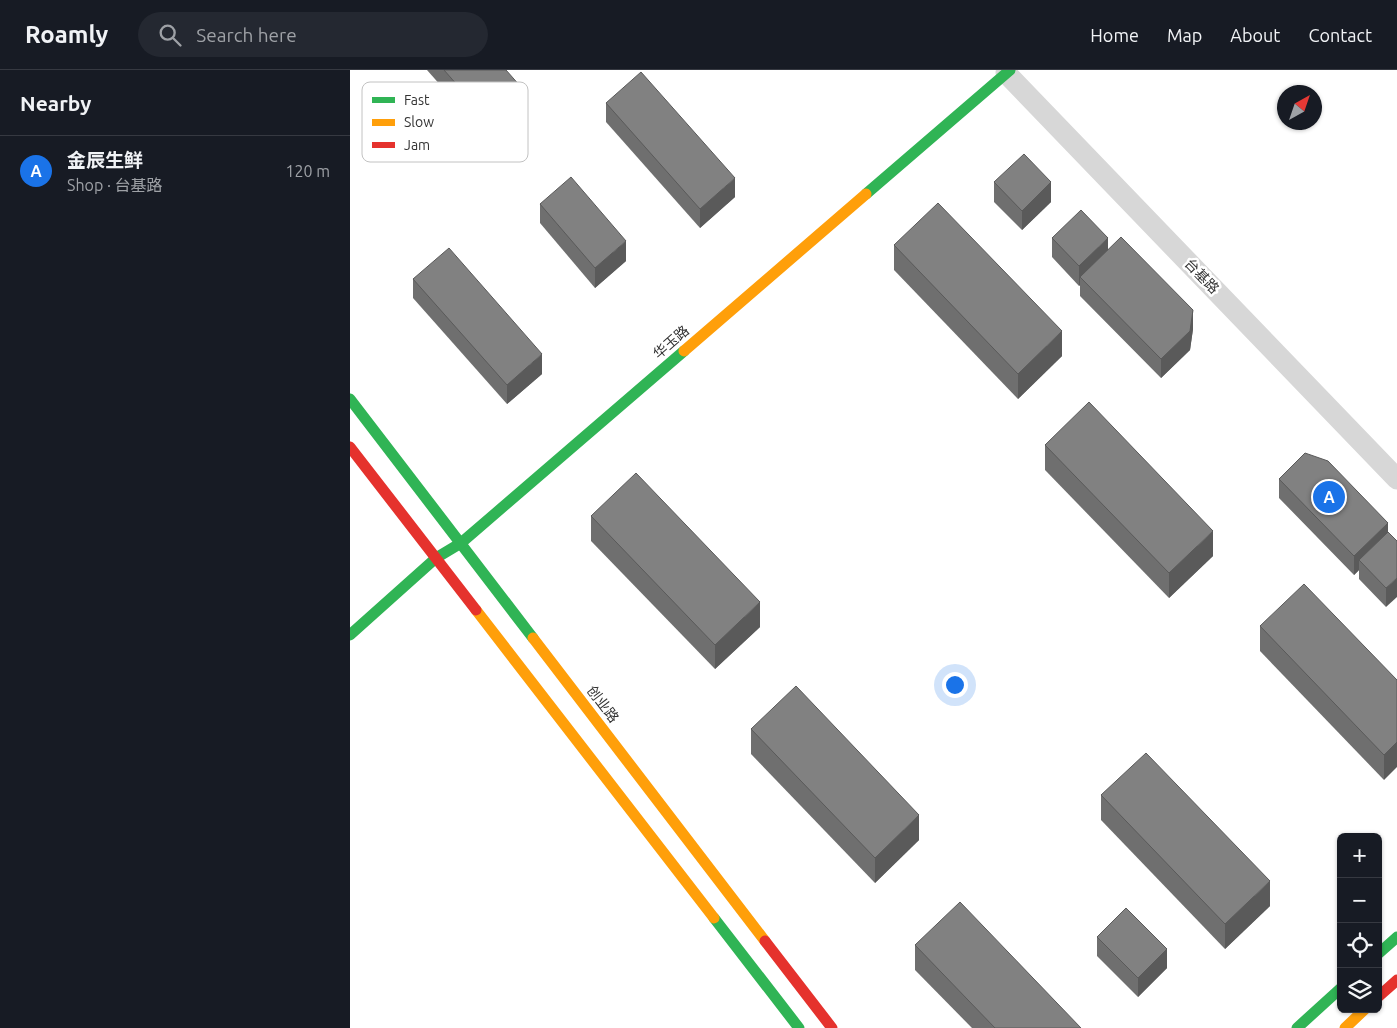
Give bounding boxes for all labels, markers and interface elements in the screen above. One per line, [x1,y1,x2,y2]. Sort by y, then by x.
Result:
search box [138,12,488,57]
text: Roamly [25,21,108,48]
icon: search [156,21,184,49]
text: Search here [196,24,297,46]
text: Home [1090,25,1139,45]
text: Map [1167,25,1202,45]
text: About [1230,25,1280,45]
text: Contact [1308,25,1372,45]
legend [362,82,528,162]
north arrow [1277,85,1322,130]
text: Nearby [20,91,91,115]
text: Fast [404,92,430,108]
text: Slow [404,114,434,130]
text: Jam [404,137,430,153]
text: 金辰生鲜 [67,149,143,171]
text: A [30,162,42,180]
text: 120 m [285,162,330,180]
text: Shop · 台基路 [67,176,163,194]
street label: 台基路 [1182,255,1222,297]
street label: 华玉路 [650,322,692,362]
pin: A [1313,478,1345,516]
your location [942,672,968,698]
street label: 创业路 [584,682,622,726]
map controls [1337,833,1382,1013]
button: + [1337,833,1382,878]
button: − [1337,878,1382,923]
button: locate [1337,923,1382,968]
button: layers [1337,968,1382,1013]

